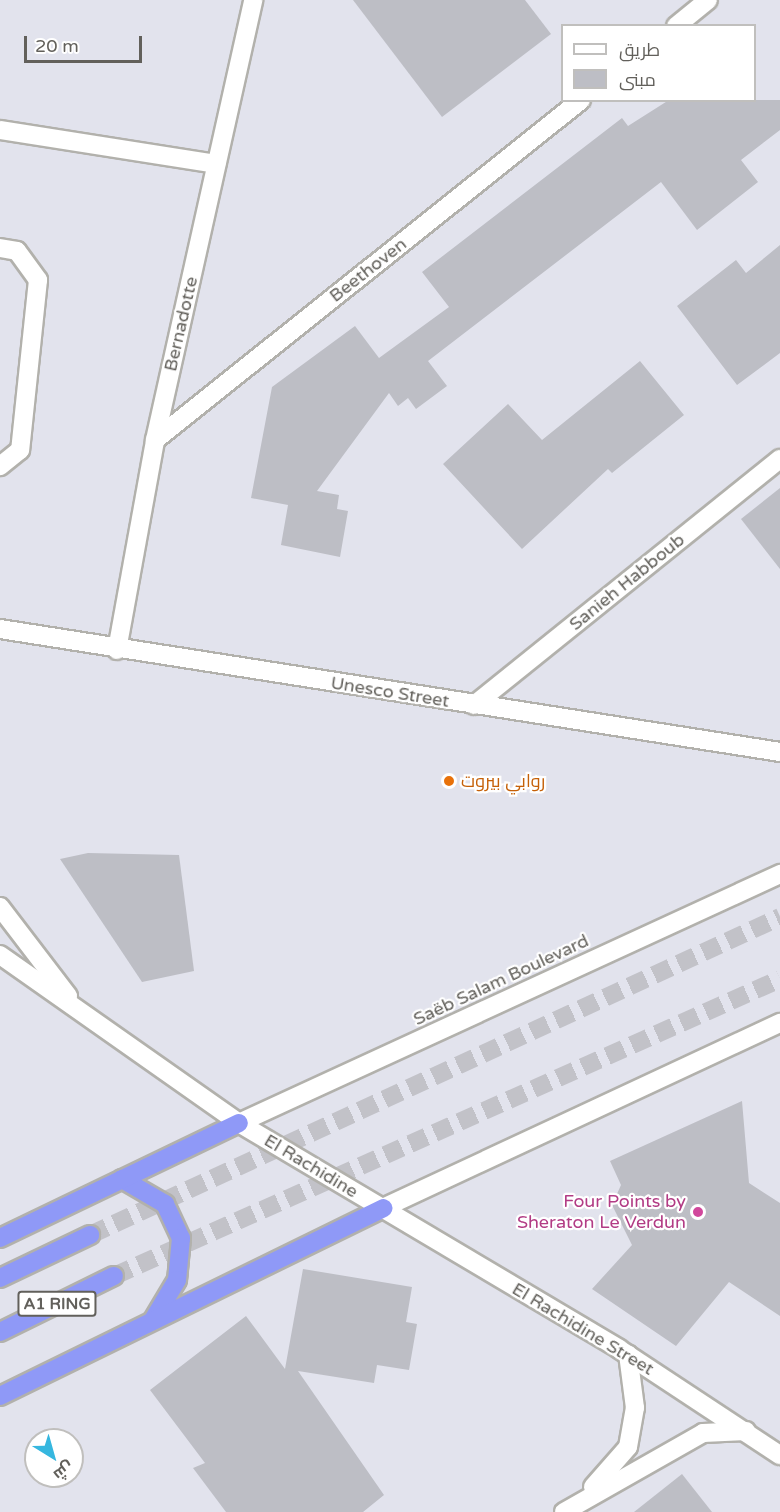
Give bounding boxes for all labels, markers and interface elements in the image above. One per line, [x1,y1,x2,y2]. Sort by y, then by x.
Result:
scale bar [27,24,146,62]
legend [561,24,756,102]
text: 20 m [35,35,79,57]
text: طريق [619,39,660,61]
text: مبنى [619,69,656,91]
street label: Beethoven [325,233,411,307]
street label: Bernadotte [160,275,202,373]
street label: Sanieh Habboub [565,529,689,635]
street label: Unesco Street [329,672,451,712]
place label: روابي بيروت [461,770,545,792]
marker: روابي بيروت [442,774,456,788]
street label: Saëb Salam Boulevard [410,930,592,1030]
street label: El Rachidine [260,1130,362,1202]
place label: Four Points by Sheraton Le Verdun [517,1191,686,1234]
marker: Four Points by Sheraton Le Verdun [691,1205,705,1219]
street label: El Rachidine Street [508,1278,658,1380]
road number: A1 RING [16,1291,98,1317]
north arrow [24,1428,84,1488]
text: ش [49,1457,78,1485]

